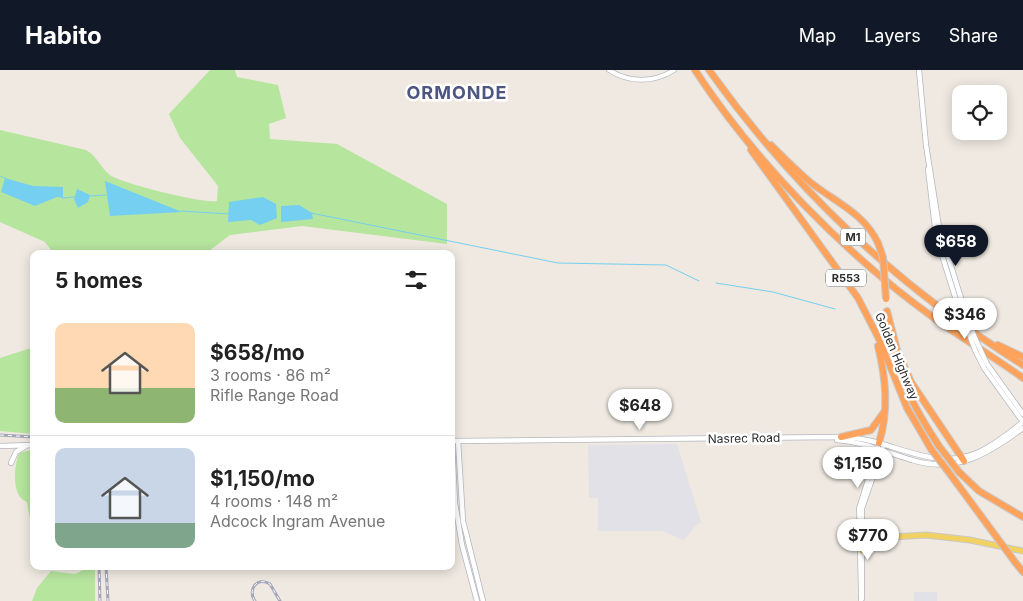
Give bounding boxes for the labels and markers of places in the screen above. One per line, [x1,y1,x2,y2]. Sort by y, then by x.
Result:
pin: $658 [926,224,986,267]
pin: $346 [935,298,995,340]
pin: $648 [610,388,670,431]
pin: $1,150 [817,446,899,489]
pin: $770 [838,518,898,561]

